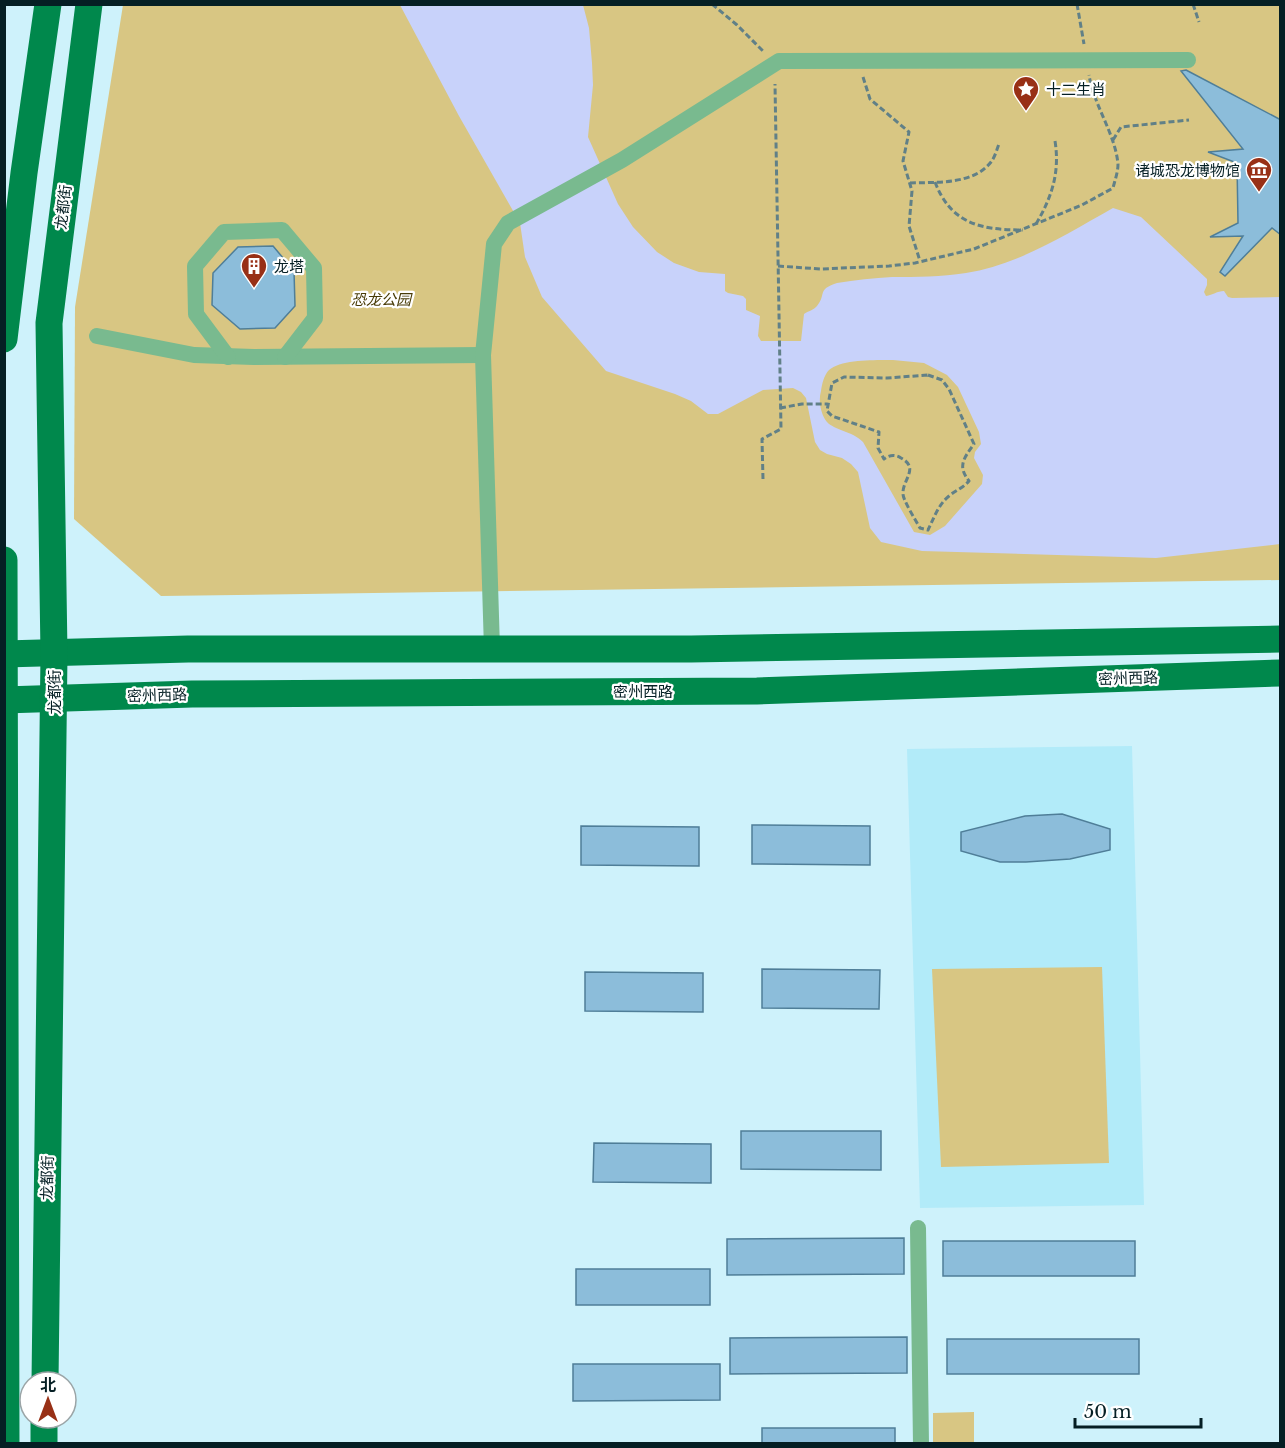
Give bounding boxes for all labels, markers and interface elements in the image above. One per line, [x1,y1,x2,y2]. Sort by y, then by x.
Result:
place icon: 十二生肖 [1011,74,1041,112]
place label: 十二生肖 [1046,80,1106,99]
museum icon: 诸城恐龙博物馆 [1244,155,1274,193]
place label: 诸城恐龙博物馆 [1135,161,1240,180]
street label: 龙都街 [51,184,75,230]
building icon: 龙塔 [239,251,269,289]
place label: 龙塔 [274,257,304,276]
park label: 恐龙公园 [351,290,413,309]
street label: 密州西路 [1098,667,1158,689]
street label: 龙都街 [45,669,64,715]
street label: 密州西路 [613,682,673,701]
street label: 密州西路 [127,684,187,706]
street label: 龙都街 [37,1155,57,1201]
north arrow [18,1370,78,1430]
text: 北 [40,1375,56,1395]
scale bar [1075,1391,1201,1429]
text: 50 m [1084,1401,1132,1423]

